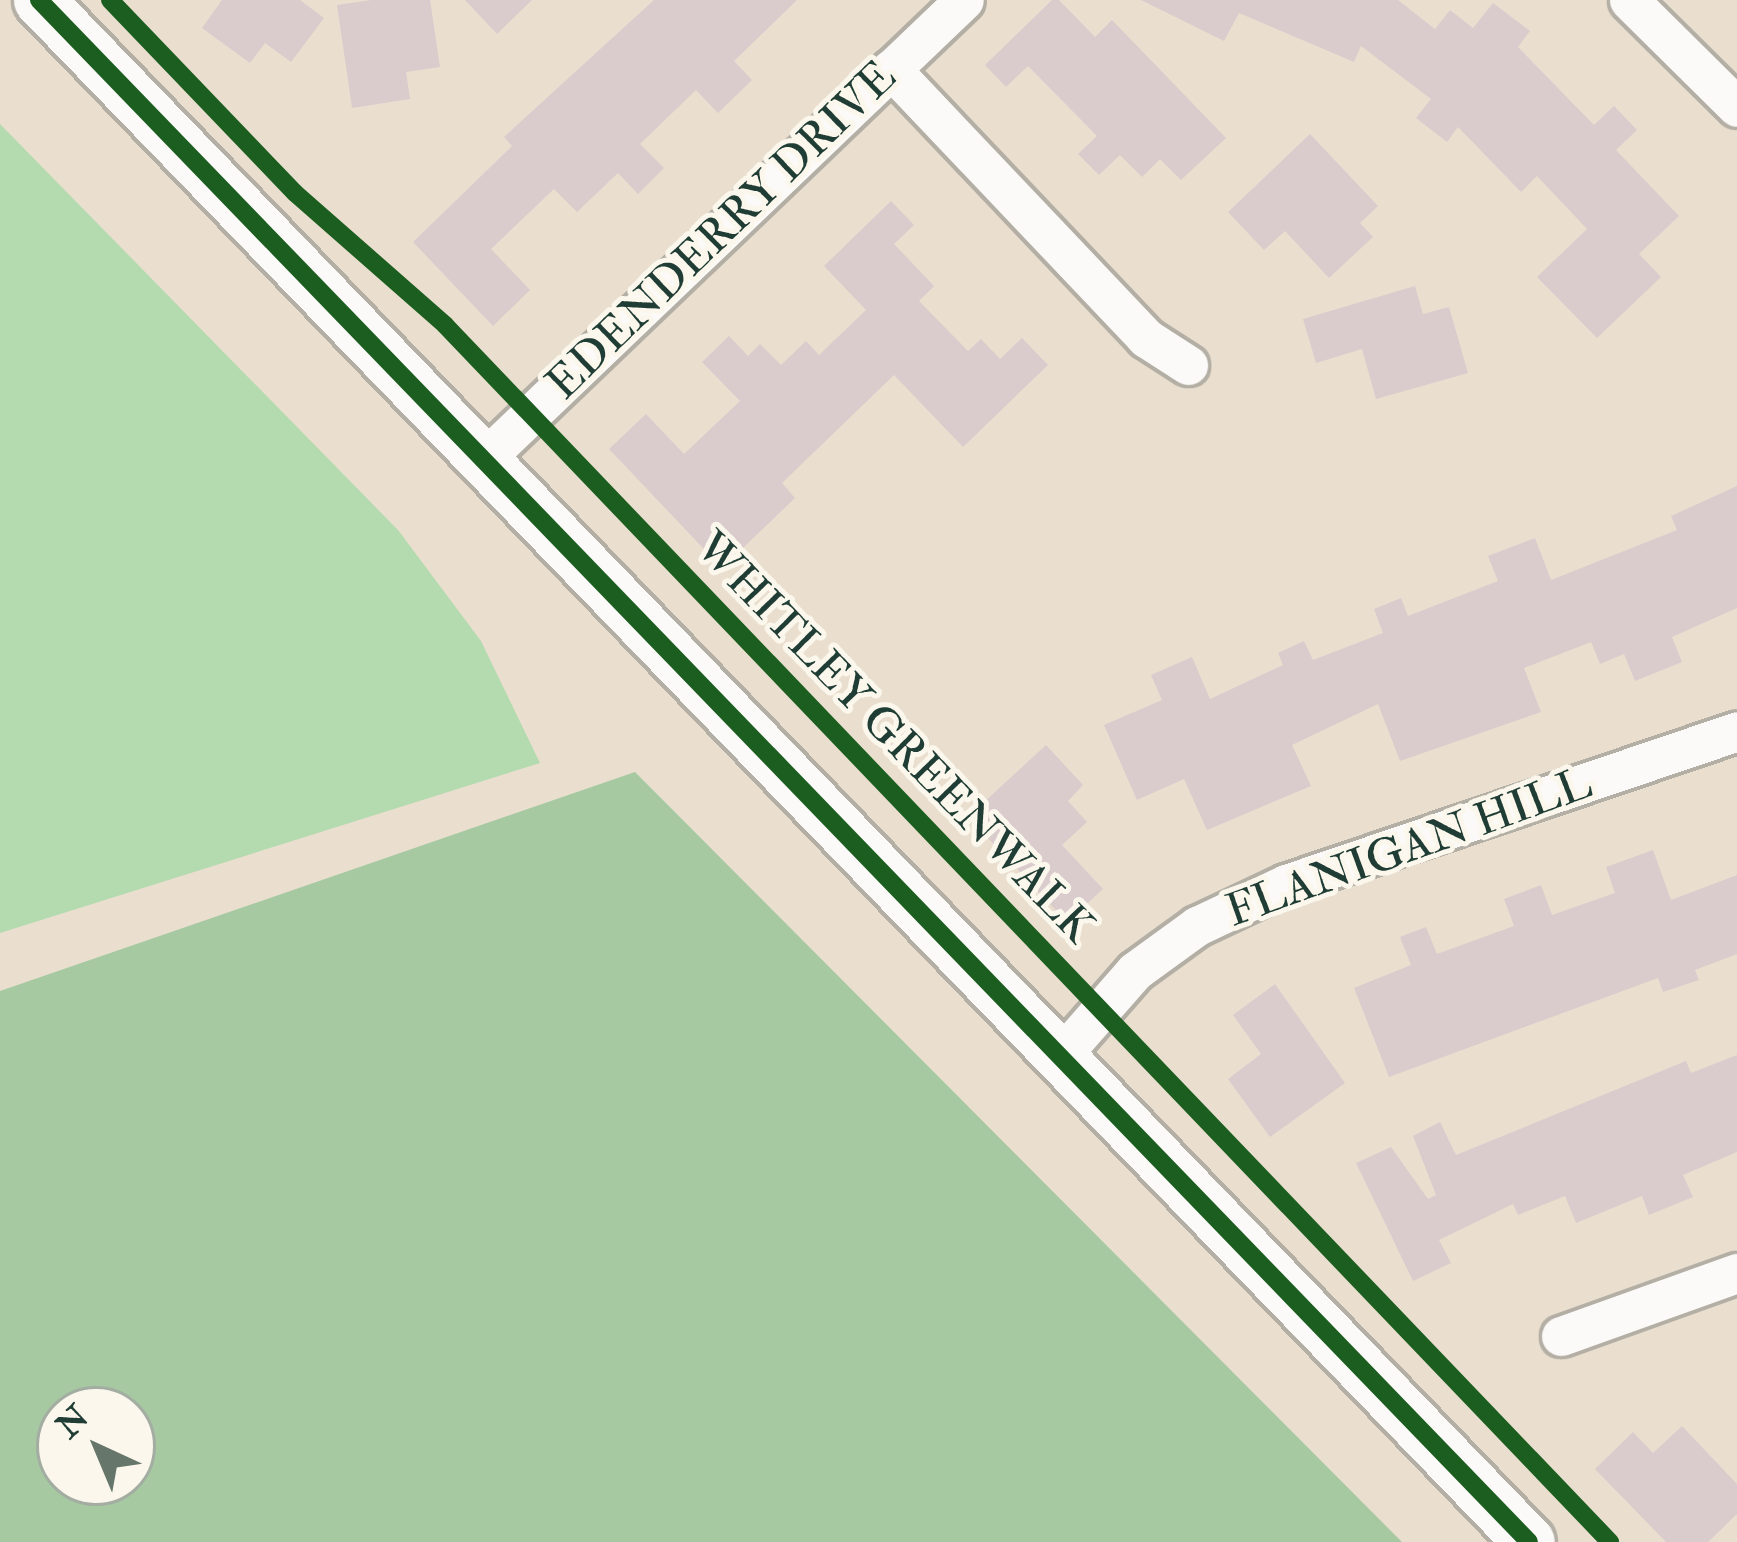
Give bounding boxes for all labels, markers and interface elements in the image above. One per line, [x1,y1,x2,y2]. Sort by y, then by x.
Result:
street label: EDENDERRY DRIVE [536,50,908,412]
street label: WHITLEY GREENWALK [683,521,1105,955]
street label: FLANIGAN HILL [1219,757,1599,939]
north arrow [36,1386,156,1506]
text: N [48,1397,98,1447]

